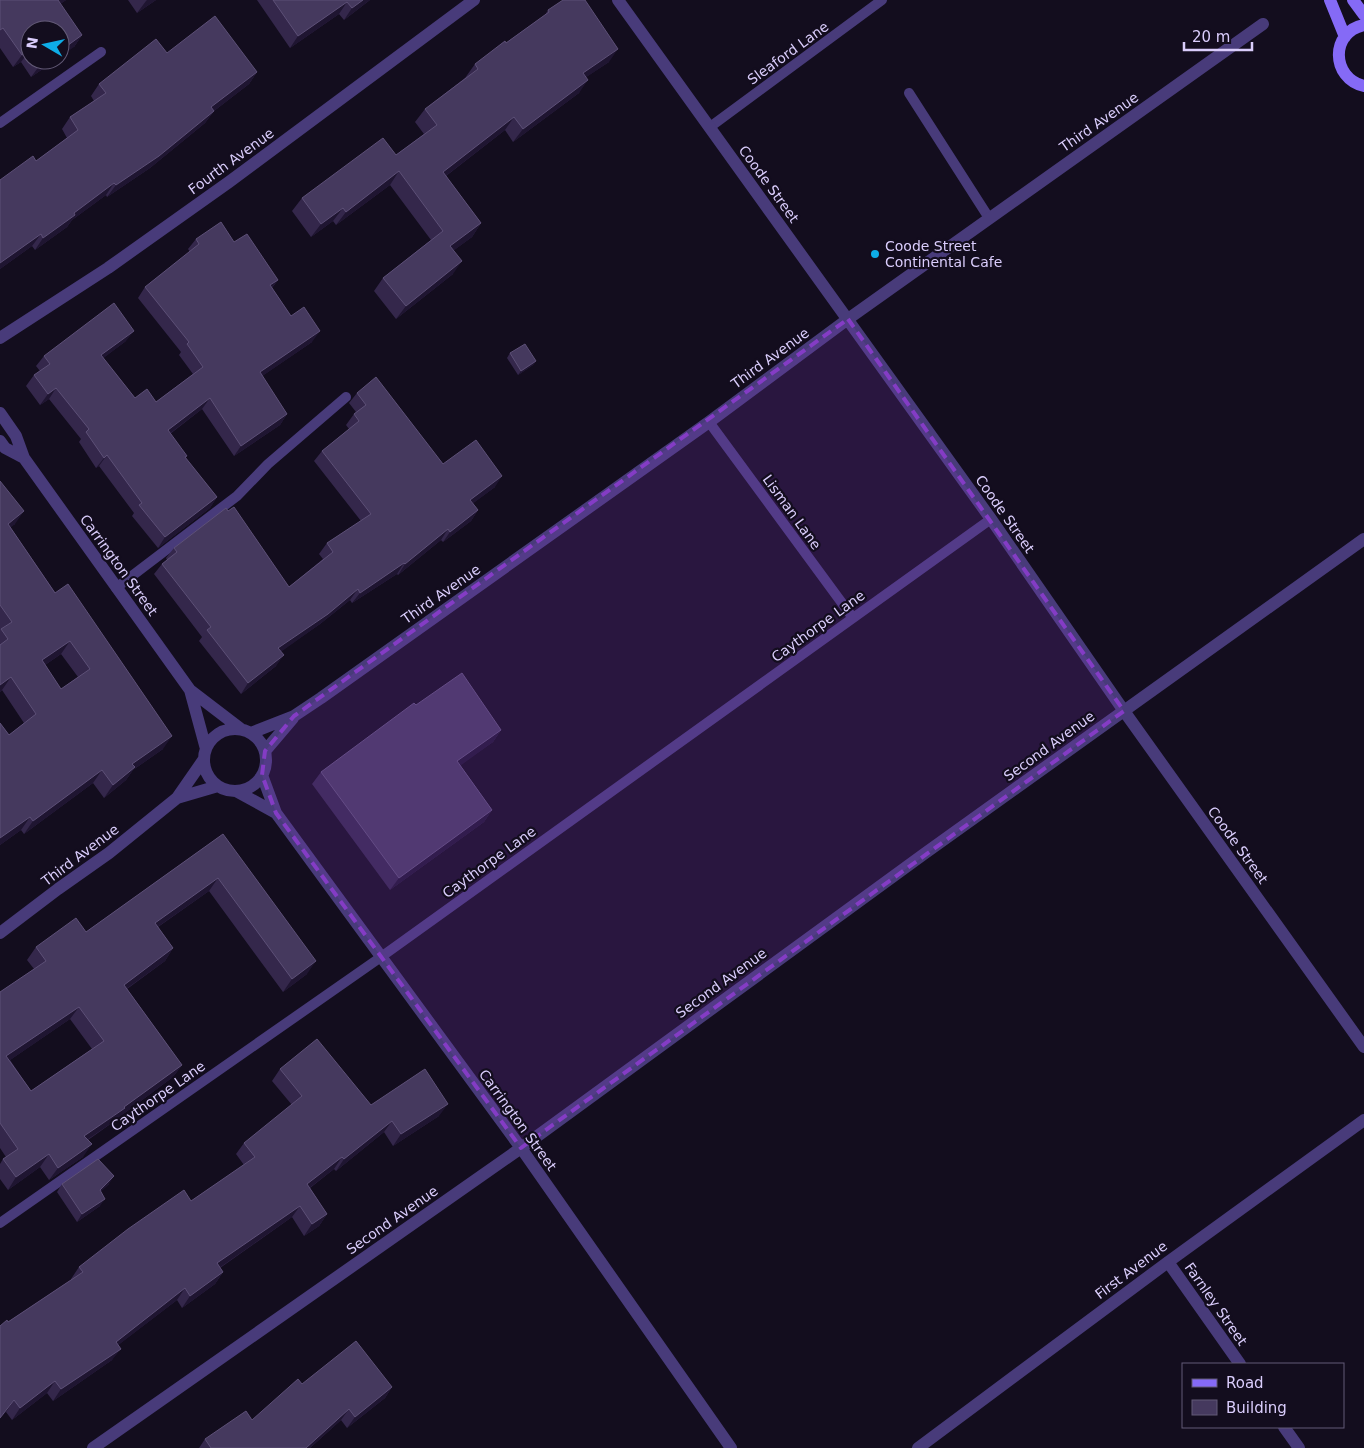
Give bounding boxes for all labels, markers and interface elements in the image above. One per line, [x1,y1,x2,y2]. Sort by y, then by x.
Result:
street label: Sleaford Lane [744,18,832,88]
north arrow [20,20,70,70]
scale bar [1184,20,1252,52]
text: 20 m [1192,28,1230,46]
text: N [23,36,41,50]
street label: Third Avenue [1056,89,1141,156]
street label: Fourth Avenue [185,125,277,197]
street label: Coode Street [736,142,803,226]
place label: Coode Street Continental Cafe [885,238,1002,270]
marker: Coode Street Continental Cafe [869,248,881,260]
street label: Third Avenue [727,324,812,392]
street label: Lisman Lane [760,472,824,552]
street label: Coode Street [972,472,1038,556]
street label: Carrington Street [77,511,161,619]
street label: Third Avenue [398,561,483,628]
street label: Caythorpe Lane [768,587,868,665]
street label: Second Avenue [1001,708,1097,784]
street label: Coode Street [1205,803,1272,887]
street label: Third Avenue [38,821,122,890]
street label: Caythorpe Lane [439,823,539,901]
street label: Second Avenue [673,945,769,1021]
street label: Caythorpe Lane [108,1058,208,1134]
street label: Carrington Street [476,1066,560,1174]
street label: Second Avenue [343,1182,441,1258]
street label: First Avenue [1092,1238,1170,1302]
street label: Farnley Street [1181,1259,1251,1349]
legend [1182,1363,1344,1428]
text: Road [1226,1374,1264,1392]
text: Building [1226,1399,1287,1417]

